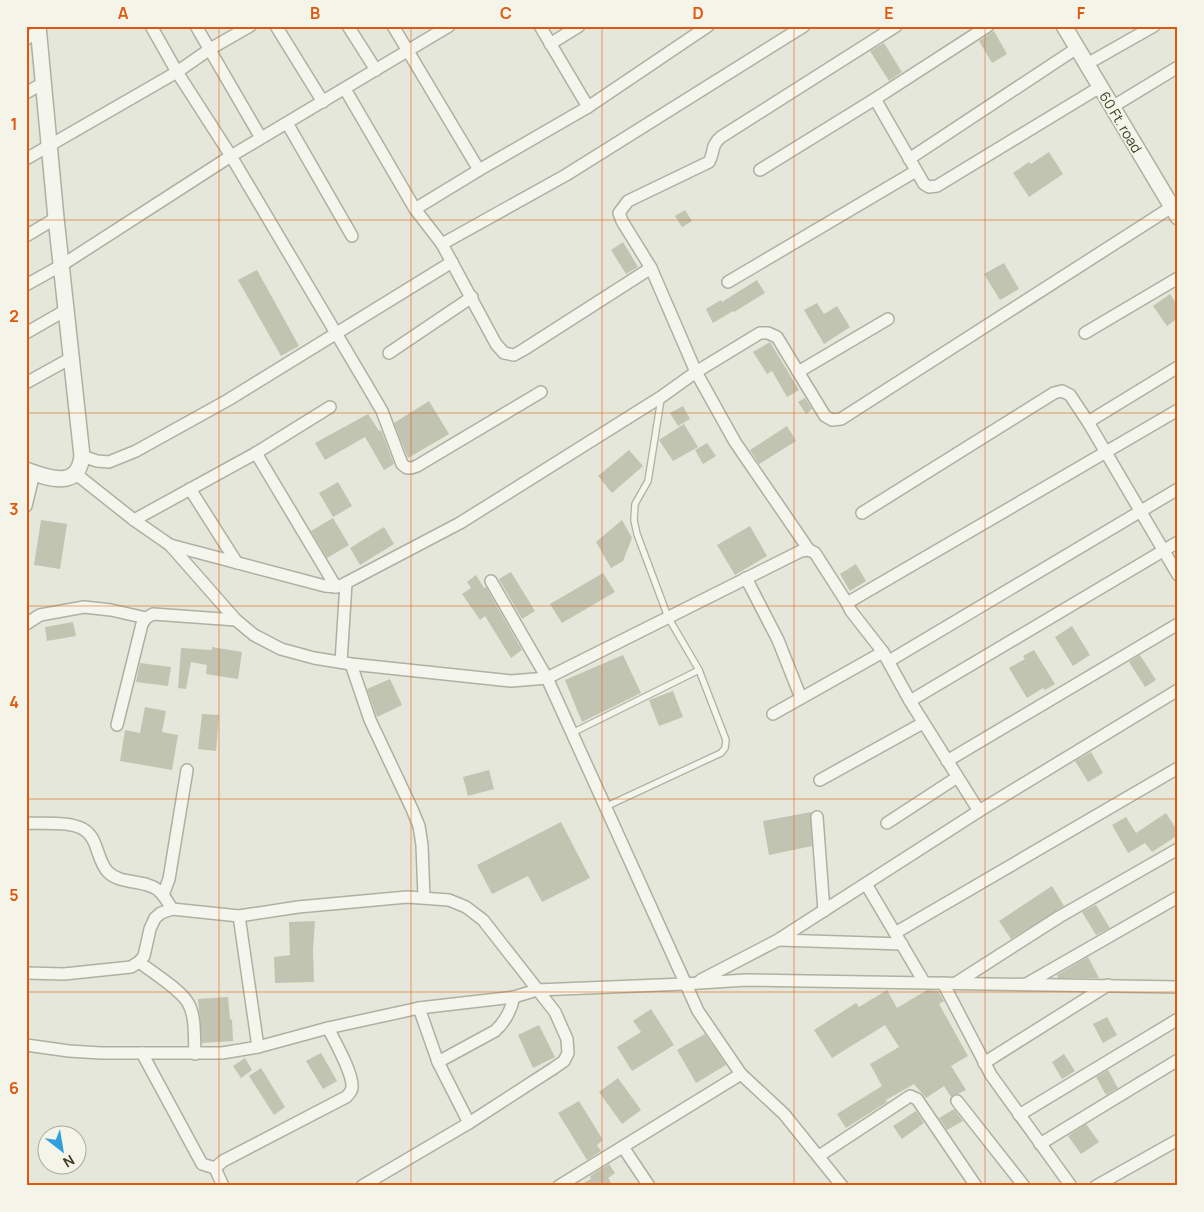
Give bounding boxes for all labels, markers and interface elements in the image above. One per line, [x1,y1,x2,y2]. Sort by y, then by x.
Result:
text: A [118,2,129,24]
text: B [310,2,320,24]
text: C [500,2,512,24]
text: D [692,2,704,24]
text: E [884,2,894,24]
text: F [1077,2,1086,24]
street label: 60 Ft. road [1095,88,1147,156]
text: 1 [10,113,18,135]
text: 2 [9,305,19,327]
text: 3 [9,498,19,520]
text: 4 [9,691,19,713]
text: 5 [9,884,19,906]
text: 6 [9,1077,19,1099]
north arrow [38,1124,88,1174]
text: N [60,1151,78,1172]

